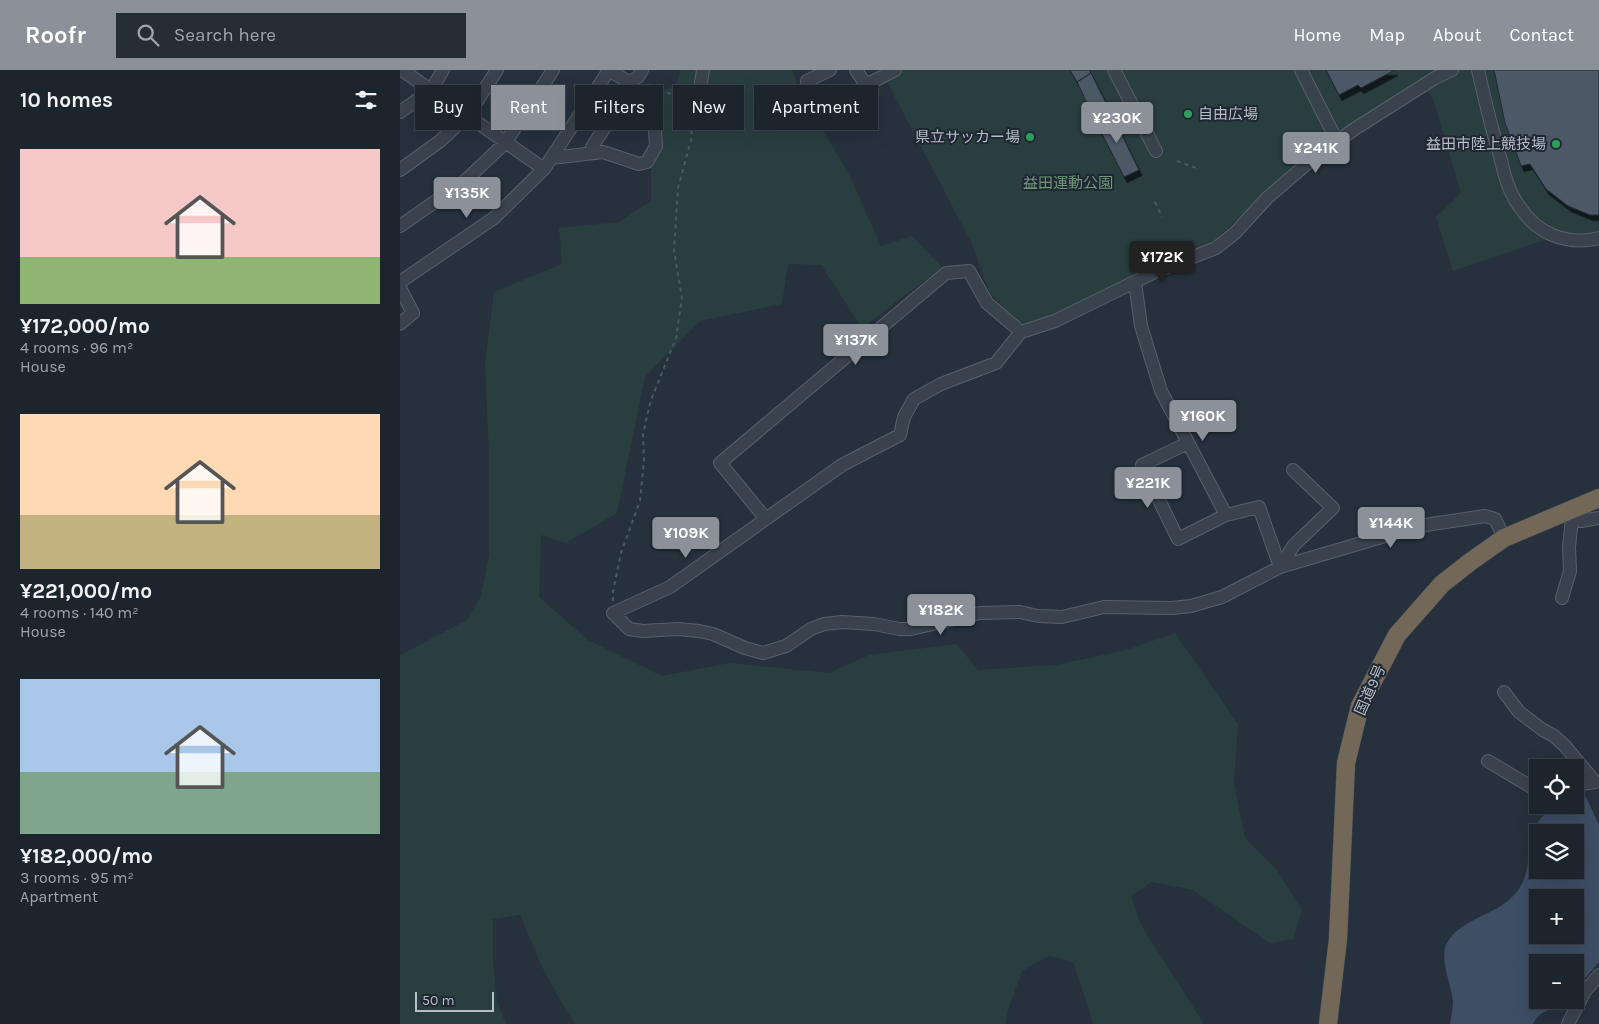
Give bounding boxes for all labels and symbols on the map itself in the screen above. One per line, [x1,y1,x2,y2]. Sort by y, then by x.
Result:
pin: ¥230K [1082,102,1152,144]
place label: 自由広場 [1198,105,1258,123]
marker: 自由広場 [1182,108,1194,120]
place label: 県立サッカー場 [915,128,1020,146]
marker: 県立サッカー場 [1024,131,1036,143]
pin: ¥241K [1281,132,1351,174]
place label: 益田市陸上競技場 [1426,135,1546,153]
marker: 益田市陸上競技場 [1550,138,1562,150]
park label: 益田運動公園 [1023,174,1113,192]
pin: ¥135K [432,176,502,219]
pin: ¥172K [1127,240,1197,283]
pin: ¥137K [821,324,891,366]
pin: ¥160K [1168,400,1238,442]
pin: ¥221K [1113,466,1183,509]
pin: ¥144K [1356,506,1426,549]
pin: ¥109K [651,516,721,559]
pin: ¥182K [906,594,976,636]
street label: 国道9号 [1351,662,1389,718]
scale bar [415,989,494,1012]

